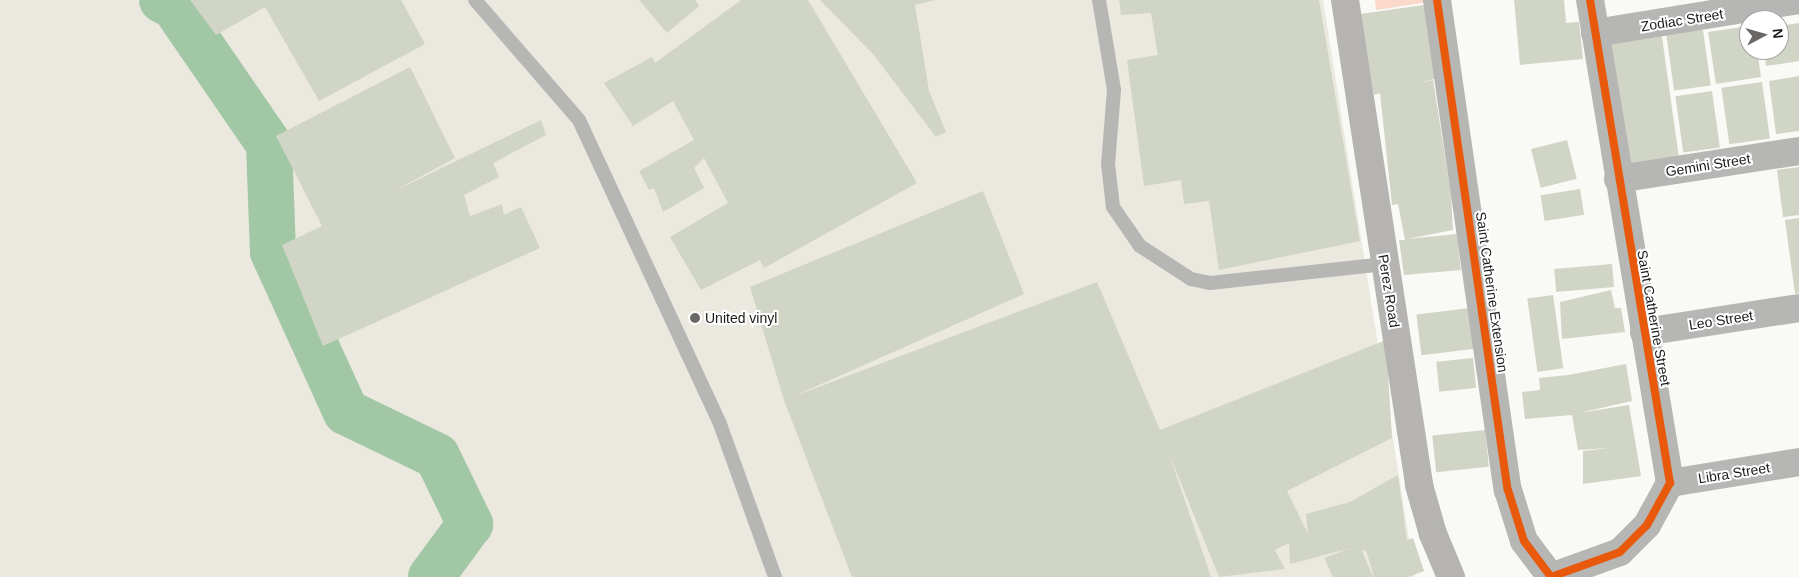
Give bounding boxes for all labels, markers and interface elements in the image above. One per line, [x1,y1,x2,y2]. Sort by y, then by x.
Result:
street label: Zodiac Street [1640,5,1724,35]
north arrow [1739,10,1789,60]
text: N [1769,28,1786,39]
street label: Gemini Street [1664,150,1752,180]
street label: Saint Catherine Extension [1472,211,1512,373]
street label: Saint Catherine Street [1634,249,1674,387]
street label: Perez Road [1375,253,1403,329]
street label: Leo Street [1688,307,1754,333]
place label: United vinyl [705,310,777,326]
marker: United vinyl [689,312,701,324]
street label: Libra Street [1697,459,1771,487]

